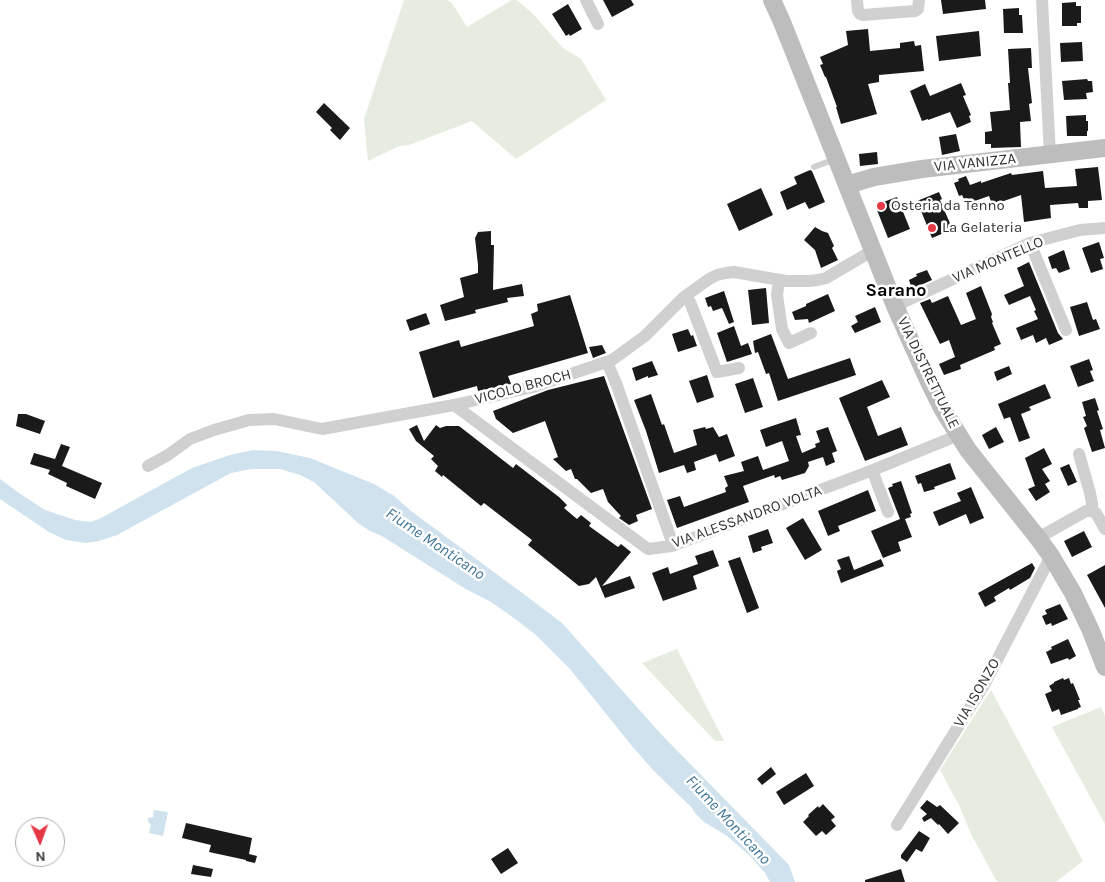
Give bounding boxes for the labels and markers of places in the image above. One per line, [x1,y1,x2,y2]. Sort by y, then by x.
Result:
place label: Osteria da Tenno [891,197,1005,215]
marker: Osteria da Tenno [875,200,887,212]
place label: La Gelateria [942,219,1022,237]
marker: La Gelateria [926,222,938,234]

